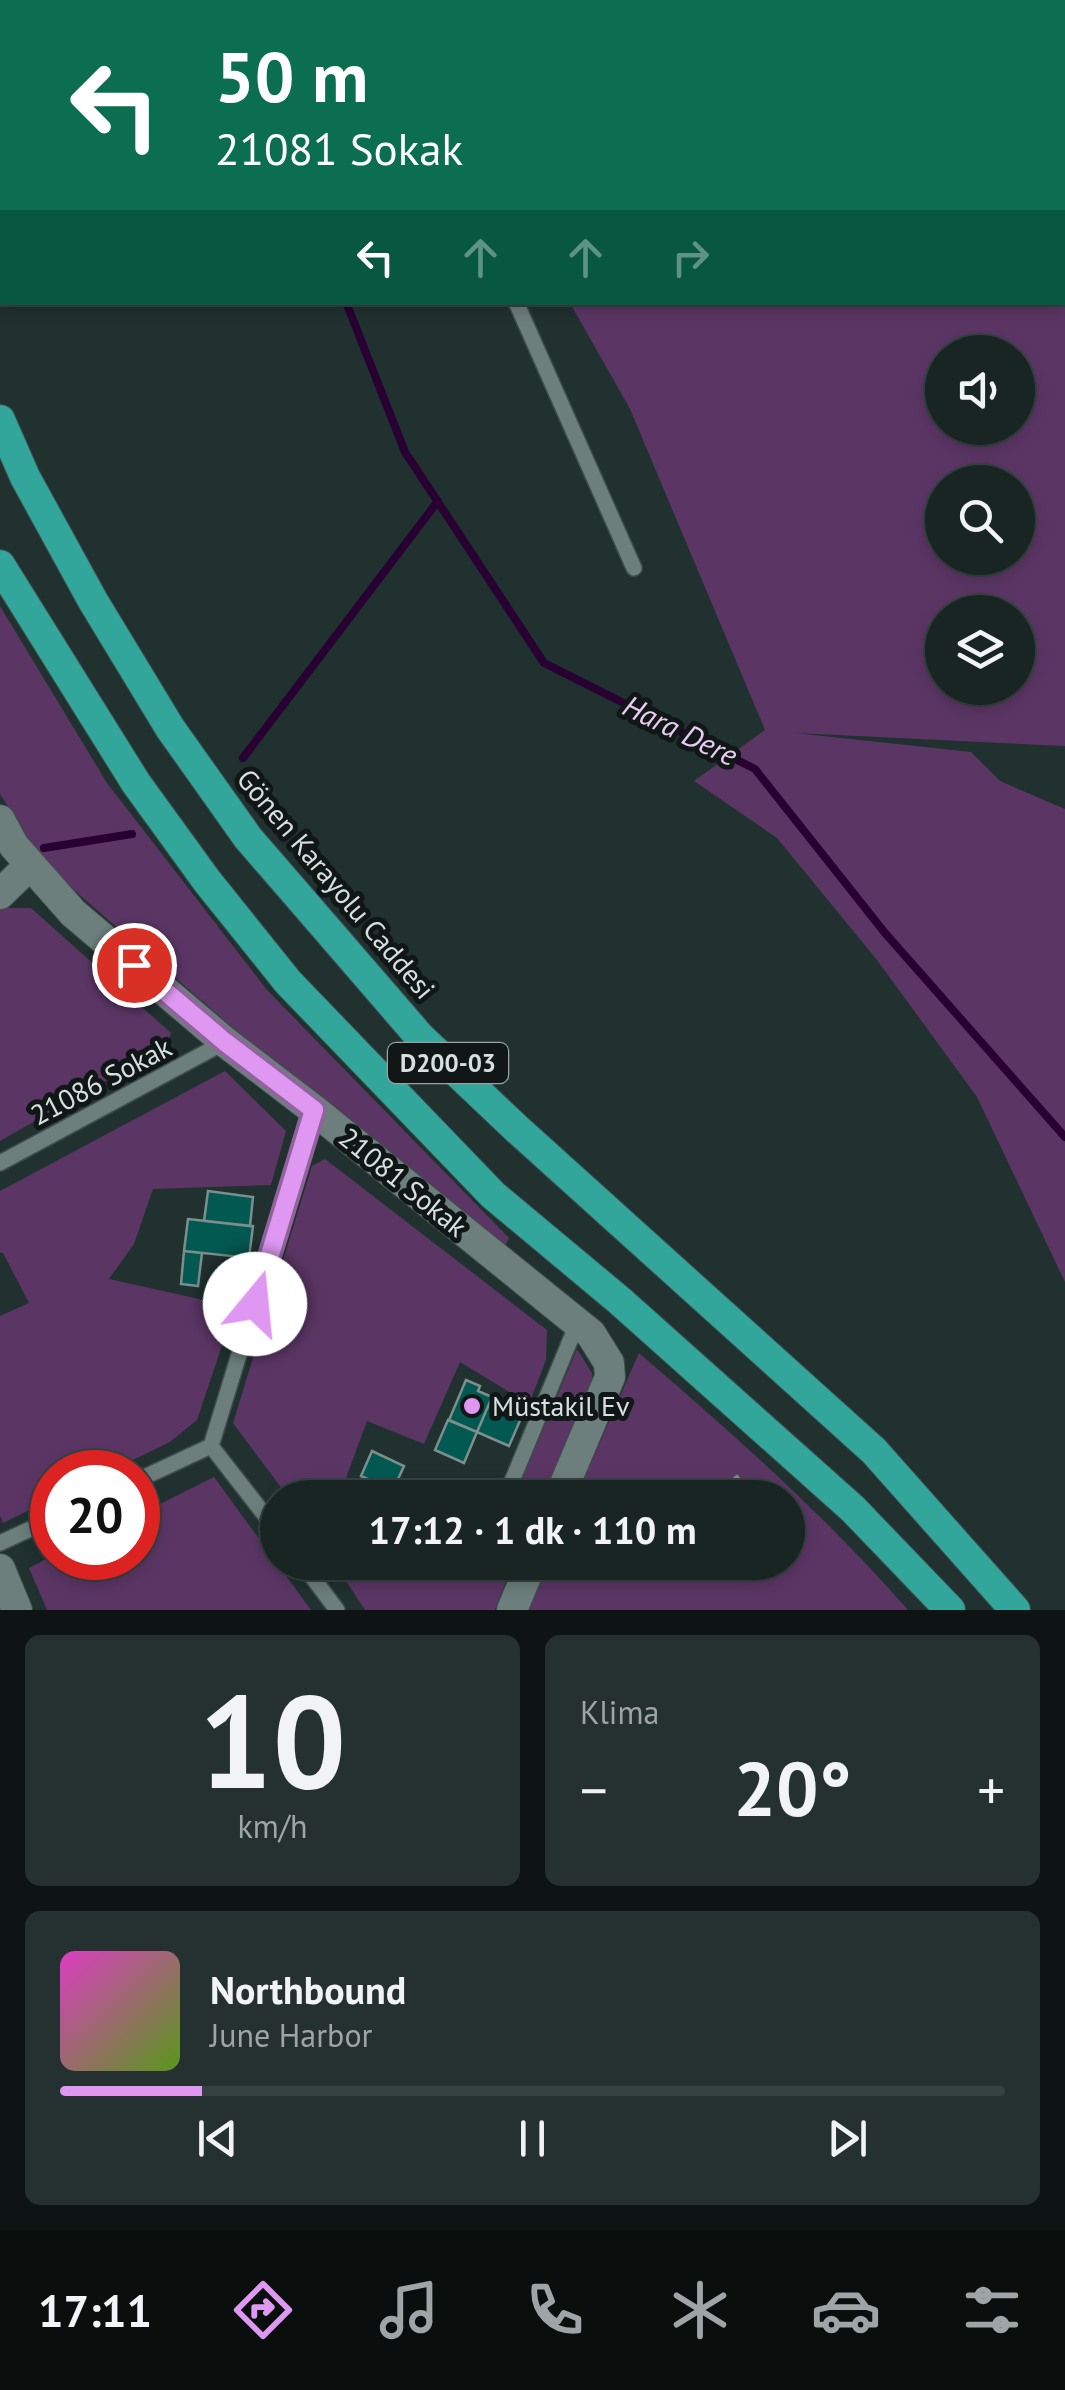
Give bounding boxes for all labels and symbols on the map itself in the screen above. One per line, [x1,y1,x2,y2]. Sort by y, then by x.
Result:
water label: Hara Dere [617,685,744,774]
street label: Gönen Karayolu Caddesi [229,761,444,1006]
pin [92,923,177,1008]
street label: 21086 Sokak [24,1028,178,1133]
road number: D200-03 [388,1043,508,1083]
street label: 21081 Sokak [332,1119,475,1245]
position arrow [203,1252,307,1356]
place label: Müstakil Ev [492,1387,630,1424]
marker: Müstakil Ev [461,1395,483,1417]
speed limit sign: 20 [30,1450,160,1580]

